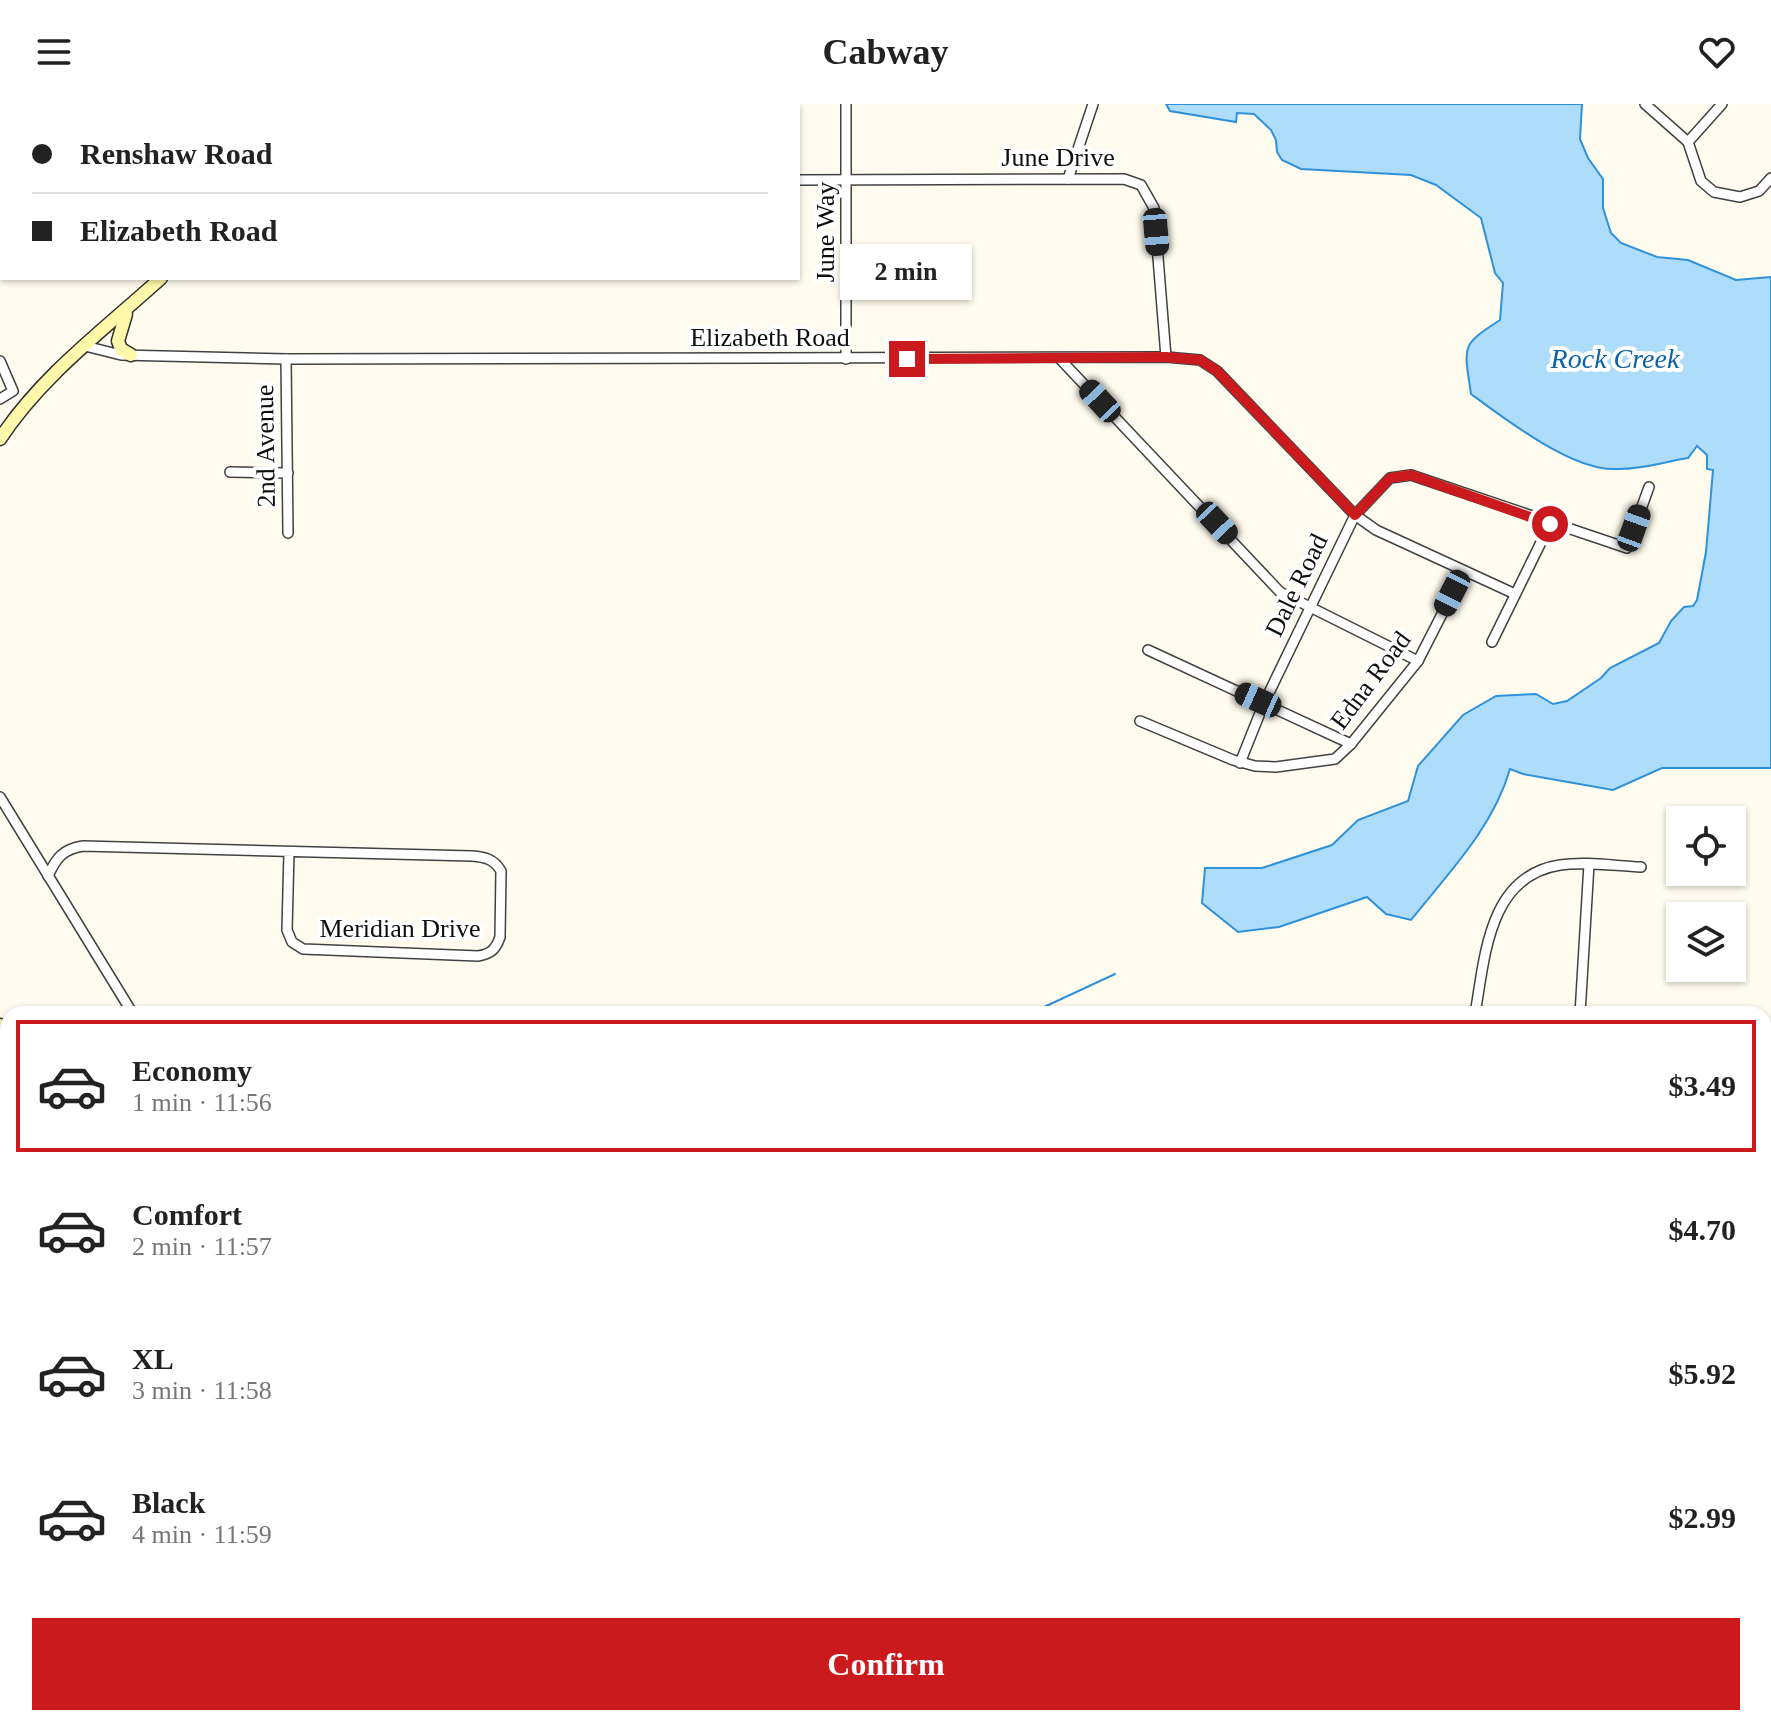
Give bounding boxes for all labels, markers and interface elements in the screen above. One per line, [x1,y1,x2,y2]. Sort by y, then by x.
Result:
icon: menu [32,30,76,74]
icon: heart [1695,30,1739,74]
text: Cabway [822,32,949,72]
text: Renshaw Road [80,137,273,170]
street label: June Drive [1001,143,1115,172]
street label: June Way [811,182,840,282]
car [1142,207,1170,257]
text: Elizabeth Road [80,214,278,247]
callout: 2 min [841,243,973,299]
text: 2 min [875,257,937,286]
street label: Elizabeth Road [690,323,850,352]
route end [889,341,925,377]
water label: Rock Creek [1550,343,1680,374]
car [1075,375,1125,427]
street label: 2nd Avenue [250,384,281,508]
car [1192,497,1242,549]
car [1615,501,1653,555]
route start [1532,506,1568,542]
street label: Dale Road [1259,529,1334,641]
car [1430,566,1474,620]
street label: Edna Road [1324,626,1417,735]
car [1231,679,1285,721]
map controls [1666,806,1746,982]
button: locate [1666,806,1746,886]
button: layers [1666,902,1746,982]
street label: Meridian Drive [319,914,481,943]
icon: car [36,1050,108,1122]
text: Economy [132,1054,252,1087]
text: $3.49 [1669,1069,1736,1102]
text: 1 min · 11:56 [132,1088,272,1117]
icon: car [36,1194,108,1266]
text: Comfort [132,1198,242,1231]
text: $4.70 [1669,1213,1736,1246]
text: 2 min · 11:57 [132,1232,272,1261]
icon: car [36,1338,108,1410]
text: XL [132,1342,174,1375]
text: $5.92 [1669,1357,1736,1390]
text: 3 min · 11:58 [132,1376,272,1405]
icon: car [36,1482,108,1554]
text: Black [132,1486,205,1519]
text: $2.99 [1669,1501,1736,1534]
text: 4 min · 11:59 [132,1520,272,1549]
button: Confirm [32,1618,1740,1710]

